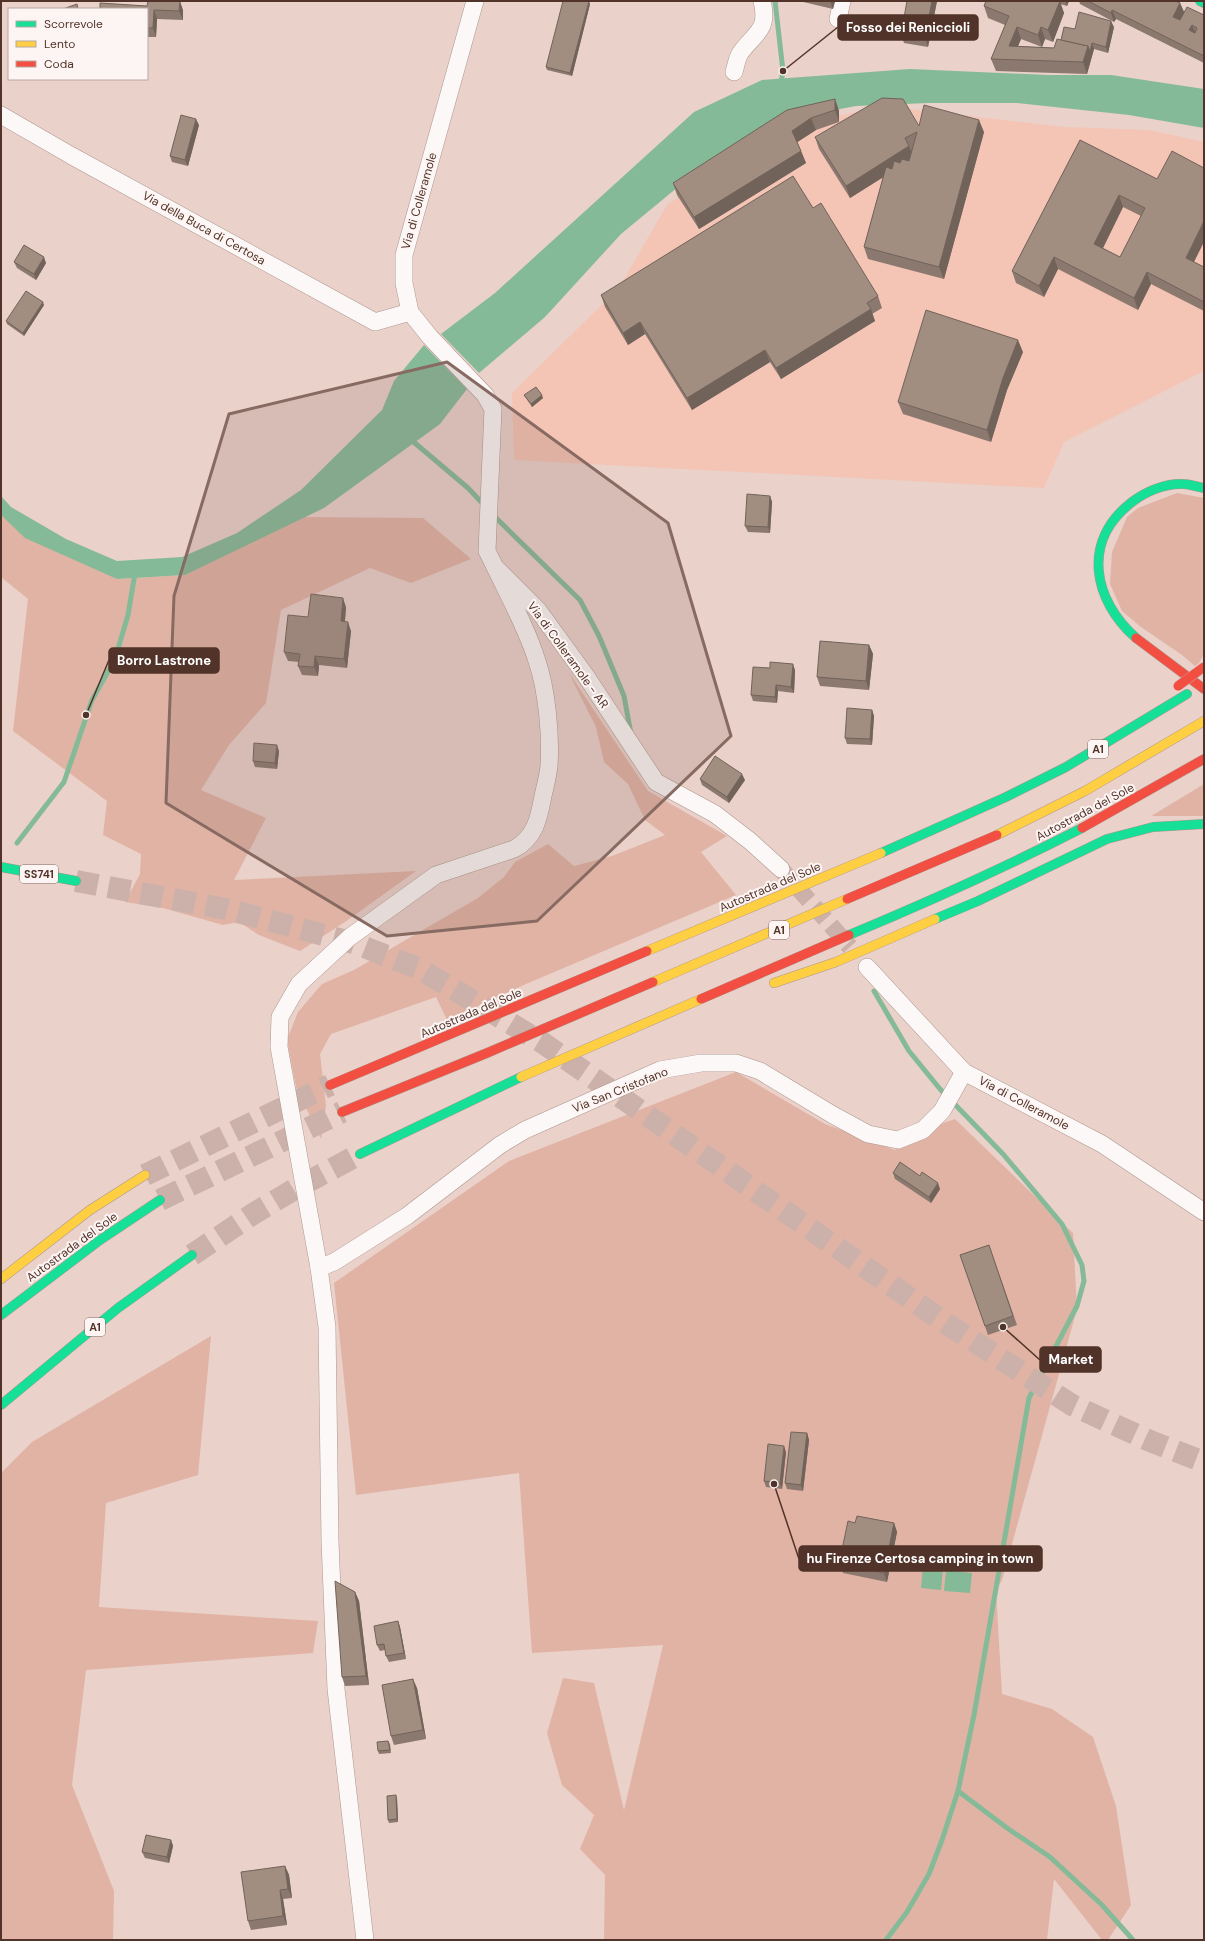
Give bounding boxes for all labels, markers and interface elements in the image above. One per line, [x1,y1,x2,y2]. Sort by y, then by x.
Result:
legend [8,8,148,80]
callout: Fosso dei Reniccioli [838,15,978,40]
text: Scorrevole [44,16,103,32]
text: Fosso dei Reniccioli [846,19,970,36]
text: Lento [44,36,75,52]
text: Coda [44,56,74,72]
street label: Via di Colleramole [397,150,441,251]
street label: Via della Buca di Certosa [140,187,268,269]
street label: Via di Colleramole - AR [524,598,612,712]
callout: Borro Lastrone [109,648,219,673]
text: Borro Lastrone [117,652,211,669]
road number: A1 [1088,740,1108,758]
street label: Autostrada del Sole [1033,779,1137,845]
street label: Autostrada del Sole [717,858,823,916]
road number: SS741 [20,865,58,883]
road number: A1 [769,921,789,939]
street label: Autostrada del Sole [418,984,524,1042]
street label: Via San Cristofano [570,1063,670,1117]
street label: Via di Colleramole [976,1072,1072,1134]
street label: Autostrada del Sole [23,1208,121,1285]
road number: A1 [85,1318,105,1336]
callout: Market [1040,1347,1101,1372]
text: Market [1049,1351,1093,1368]
callout: hu Firenze Certosa camping in town [799,1546,1042,1571]
text: hu Firenze Certosa camping in town [806,1550,1034,1567]

